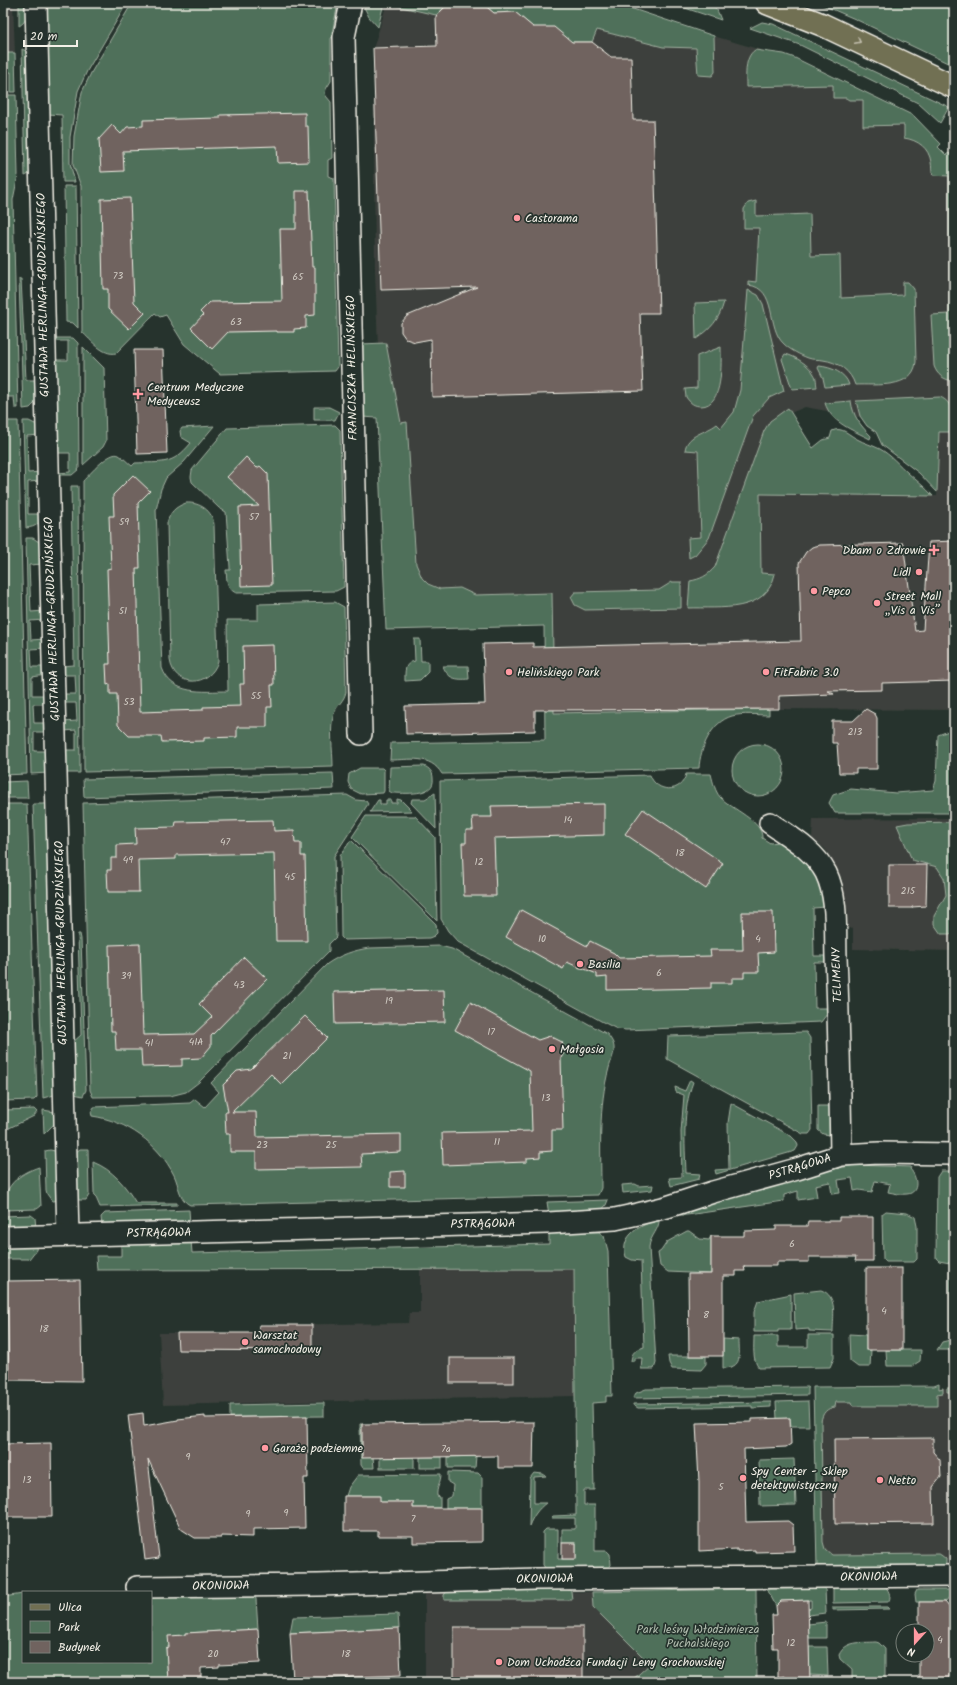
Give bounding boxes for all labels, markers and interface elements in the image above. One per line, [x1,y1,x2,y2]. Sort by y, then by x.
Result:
scale bar [24,22,77,48]
text: 20 m [30,27,58,46]
one-way arrow [854,36,862,44]
street label: GUSTAWA HERLINGA-GRUDZIŃSKIEGO [32,192,54,397]
place label: Castorama [525,209,578,228]
marker: Castorama [512,213,522,223]
house number: 73 [113,268,123,284]
house number: 65 [293,269,304,285]
street label: FRANCISZKA HELIŃSKIEGO [341,295,363,441]
house number: 63 [230,314,242,330]
place label: Centrum Medyczne Medyceusz [147,378,244,411]
marker: Centrum Medyczne Medyceusz [132,388,144,400]
house number: 57 [249,509,259,525]
house number: 59 [119,514,129,530]
street label: GUSTAWA HERLINGA-GRUDZIŃSKIEGO [39,516,65,721]
place label: Dbam o Zdrowie [843,541,927,560]
marker: Dbam o Zdrowie [929,545,939,555]
place label: Lidl [893,563,911,582]
marker: Lidl [914,567,924,577]
place label: Pepco [822,582,850,601]
marker: Pepco [809,586,819,596]
place label: Street Mall „Vis a Vis” [885,587,941,620]
marker: Street Mall „Vis a Vis” [872,598,882,608]
house number: 51 [119,603,127,619]
place label: Helińskiego Park [517,663,600,682]
place label: FitFabric 3.0 [774,663,839,682]
marker: Helińskiego Park [504,667,514,677]
marker: FitFabric 3.0 [761,667,771,677]
house number: 55 [251,688,262,704]
house number: 53 [123,694,135,710]
house number: 213 [848,724,863,740]
house number: 14 [564,812,573,828]
house number: 47 [220,834,230,850]
street label: GUSTAWA HERLINGA-GRUDZIŃSKIEGO [50,840,72,1045]
house number: 18 [675,845,686,861]
house number: 49 [123,852,133,868]
house number: 12 [475,854,484,870]
house number: 45 [285,869,296,885]
house number: 215 [901,883,916,899]
house number: 10 [538,931,546,947]
house number: 4 [755,931,761,947]
street label: TELIMENY [827,946,847,1003]
place label: Basilia [588,955,621,974]
marker: Basilia [575,959,585,969]
house number: 6 [656,965,662,981]
house number: 39 [121,968,131,984]
house number: 43 [233,977,245,993]
house number: 19 [385,993,393,1009]
house number: 17 [487,1024,495,1040]
house number: 41A [189,1034,203,1050]
house number: 41 [145,1035,153,1051]
place label: Małgosia [560,1040,605,1059]
marker: Małgosia [547,1044,557,1054]
house number: 21 [283,1048,291,1064]
house number: 13 [542,1090,551,1106]
house number: 11 [494,1134,500,1150]
house number: 23 [256,1137,268,1153]
house number: 25 [325,1137,337,1153]
street label: PSTRĄGOWA [766,1148,834,1186]
street label: PSTRĄGOWA [450,1214,516,1234]
street label: PSTRĄGOWA [126,1223,192,1243]
house number: 6 [789,1236,795,1252]
house number: 4 [881,1303,887,1319]
house number: 8 [703,1307,710,1323]
house number: 18 [39,1321,50,1337]
place label: Warsztat samochodowy [253,1326,321,1359]
marker: Warsztat samochodowy [240,1337,250,1347]
place label: Garaże podziemne [273,1439,364,1458]
house number: 7a [441,1441,451,1457]
marker: Garaże podziemne [260,1443,270,1453]
house number: 9 [186,1449,191,1465]
place label: Spy Center - Sklep detektywistyczny [751,1462,848,1495]
place label: Netto [888,1471,916,1490]
house number: 13 [23,1472,32,1488]
marker: Spy Center - Sklep detektywistyczny [738,1473,748,1483]
marker: Netto [875,1475,885,1485]
house number: 5 [718,1479,724,1495]
house number: 9 [284,1505,289,1521]
house number: 9 [246,1506,251,1522]
house number: 7 [411,1511,416,1527]
street label: OKONIOWA [840,1567,898,1587]
street label: OKONIOWA [516,1569,574,1589]
street label: OKONIOWA [192,1576,250,1596]
legend [22,1591,152,1663]
text: Ulica [58,1598,82,1617]
text: Park [58,1618,80,1637]
park label: Park leśny Włodzimierza Puchalskiego [637,1620,760,1653]
north arrow [895,1623,935,1663]
house number: 4 [937,1632,943,1648]
house number: 12 [787,1635,796,1651]
text: Budynek [58,1638,101,1657]
text: N [905,1642,918,1661]
house number: 20 [208,1646,218,1662]
house number: 18 [341,1646,352,1662]
place label: Dom Uchodźca Fundacji Leny Grochowskiej [507,1653,726,1672]
marker: Dom Uchodźca Fundacji Leny Grochowskiej [494,1657,504,1667]

